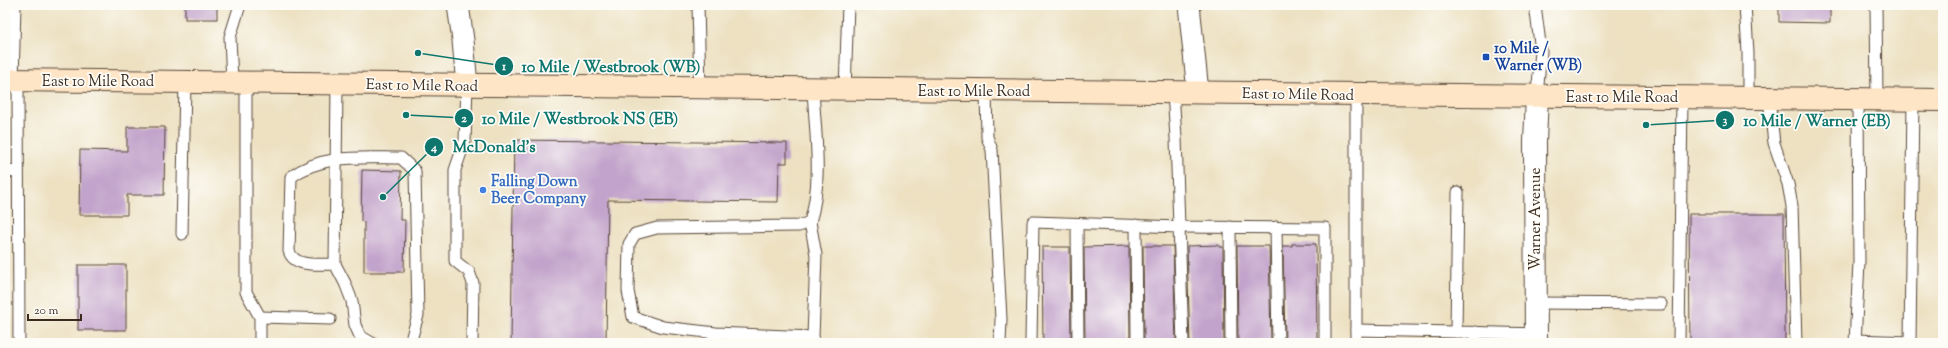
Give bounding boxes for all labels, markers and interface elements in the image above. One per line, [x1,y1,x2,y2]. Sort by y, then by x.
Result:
place label: 10 Mile / Warner (WB) [1494,39,1582,77]
callout: 10 Mile / Westbrook (WB) [494,52,709,80]
marker: 10 Mile / Warner (WB) [1481,52,1491,62]
text: 10 Mile / Westbrook (WB) [521,57,701,80]
text: 1 [501,58,507,76]
street label: East 10 Mile Road [42,72,155,93]
street label: East 10 Mile Road [366,75,479,98]
street label: East 10 Mile Road [918,82,1031,103]
street label: East 10 Mile Road [1242,84,1355,107]
street label: East 10 Mile Road [1566,88,1679,109]
callout: 10 Mile / Westbrook NS (EB) [454,104,687,132]
callout: 10 Mile / Warner (EB) [1715,106,1899,134]
text: 10 Mile / Westbrook NS (EB) [482,109,678,132]
text: 2 [461,110,467,128]
text: 10 Mile / Warner (EB) [1743,111,1891,134]
text: 3 [1723,112,1728,130]
callout: McDonald's [424,133,544,161]
text: McDonald's [452,137,536,160]
text: 4 [430,139,437,157]
street label: Warner Avenue [1526,168,1547,270]
place label: Falling Down Beer Company [491,172,587,210]
marker: Falling Down Beer Company [478,185,488,195]
scale bar [28,296,81,322]
text: 20 m [34,302,59,320]

